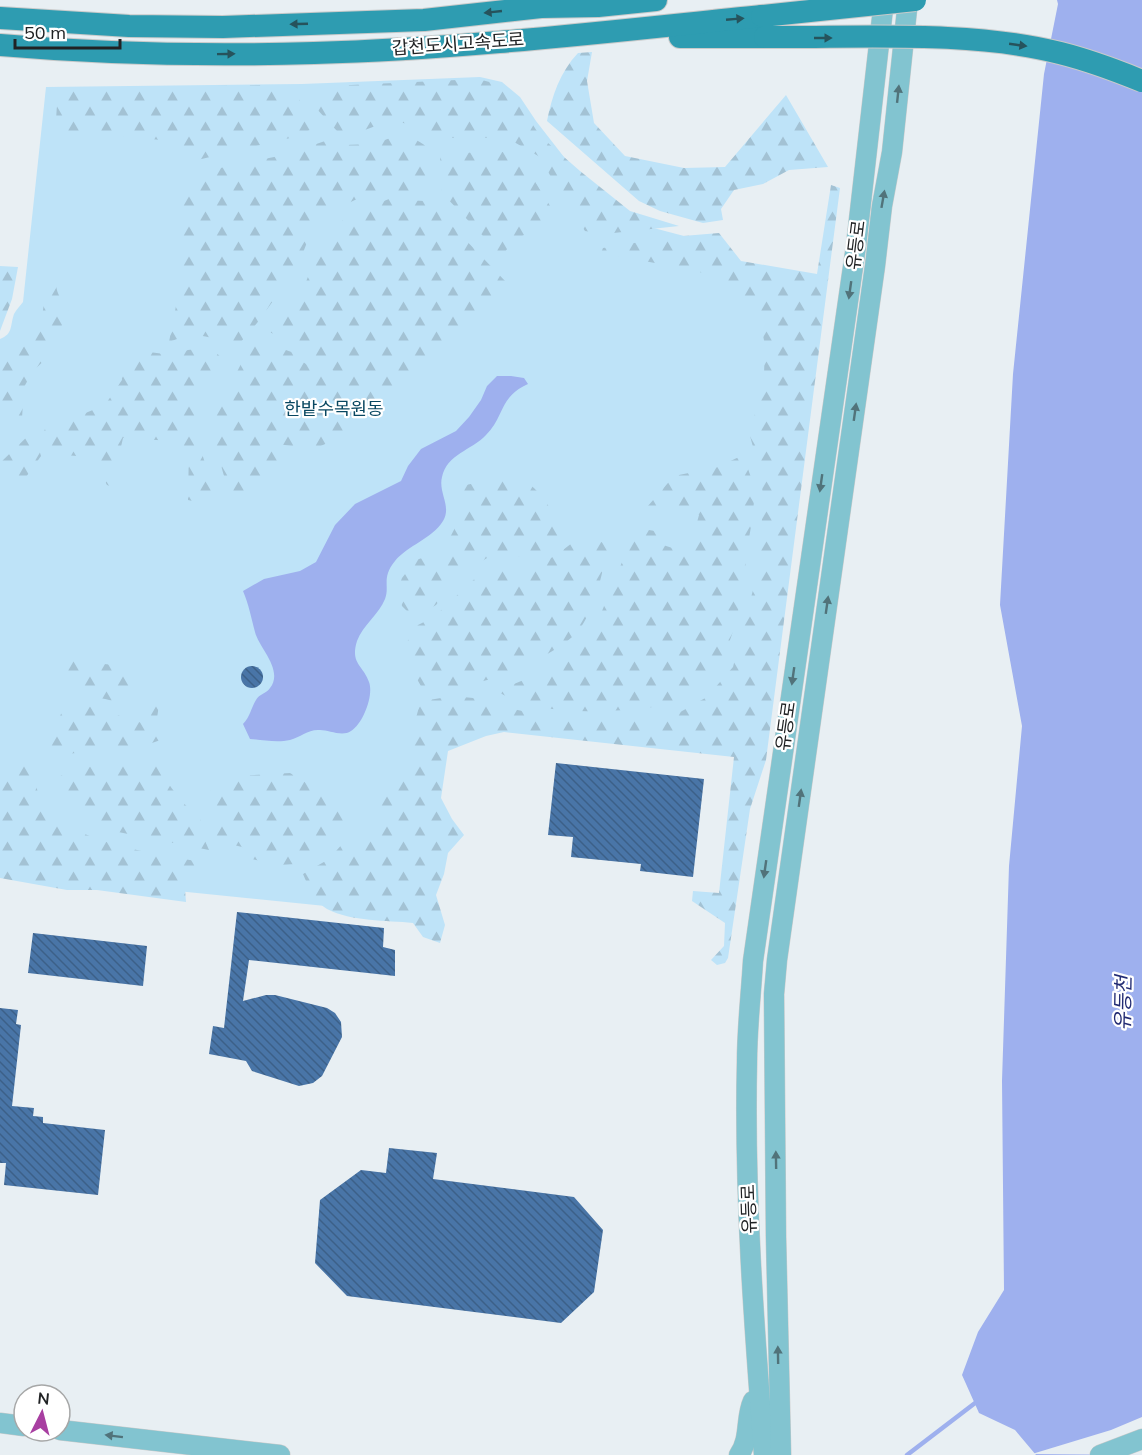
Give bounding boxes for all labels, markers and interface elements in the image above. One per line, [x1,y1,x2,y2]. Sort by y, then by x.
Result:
one-way arrow [484,7,503,17]
scale bar [15,12,120,50]
one-way arrow [725,14,744,24]
one-way arrow [289,20,308,29]
text: 50 m [24,21,66,44]
street label: 갑천도시고속도로 [391,27,525,60]
one-way arrow [814,33,833,43]
one-way arrow [1009,41,1028,50]
one-way arrow [217,50,236,59]
one-way arrow [893,85,903,104]
one-way arrow [879,189,888,208]
street label: 유등로 [841,219,870,271]
one-way arrow [845,281,854,300]
park label: 한밭수목원동 [284,397,384,420]
one-way arrow [850,402,859,421]
one-way arrow [817,474,826,493]
one-way arrow [823,595,832,614]
one-way arrow [789,667,798,686]
street label: 유등로 [771,700,800,752]
one-way arrow [795,789,805,808]
one-way arrow [761,860,770,879]
water label: 유등천 [1110,973,1136,1031]
one-way arrow [771,1150,781,1169]
street label: 유등로 [736,1184,761,1234]
one-way arrow [773,1345,783,1364]
north arrow [12,1383,72,1443]
text: N [37,1388,51,1409]
one-way arrow [105,1432,124,1441]

